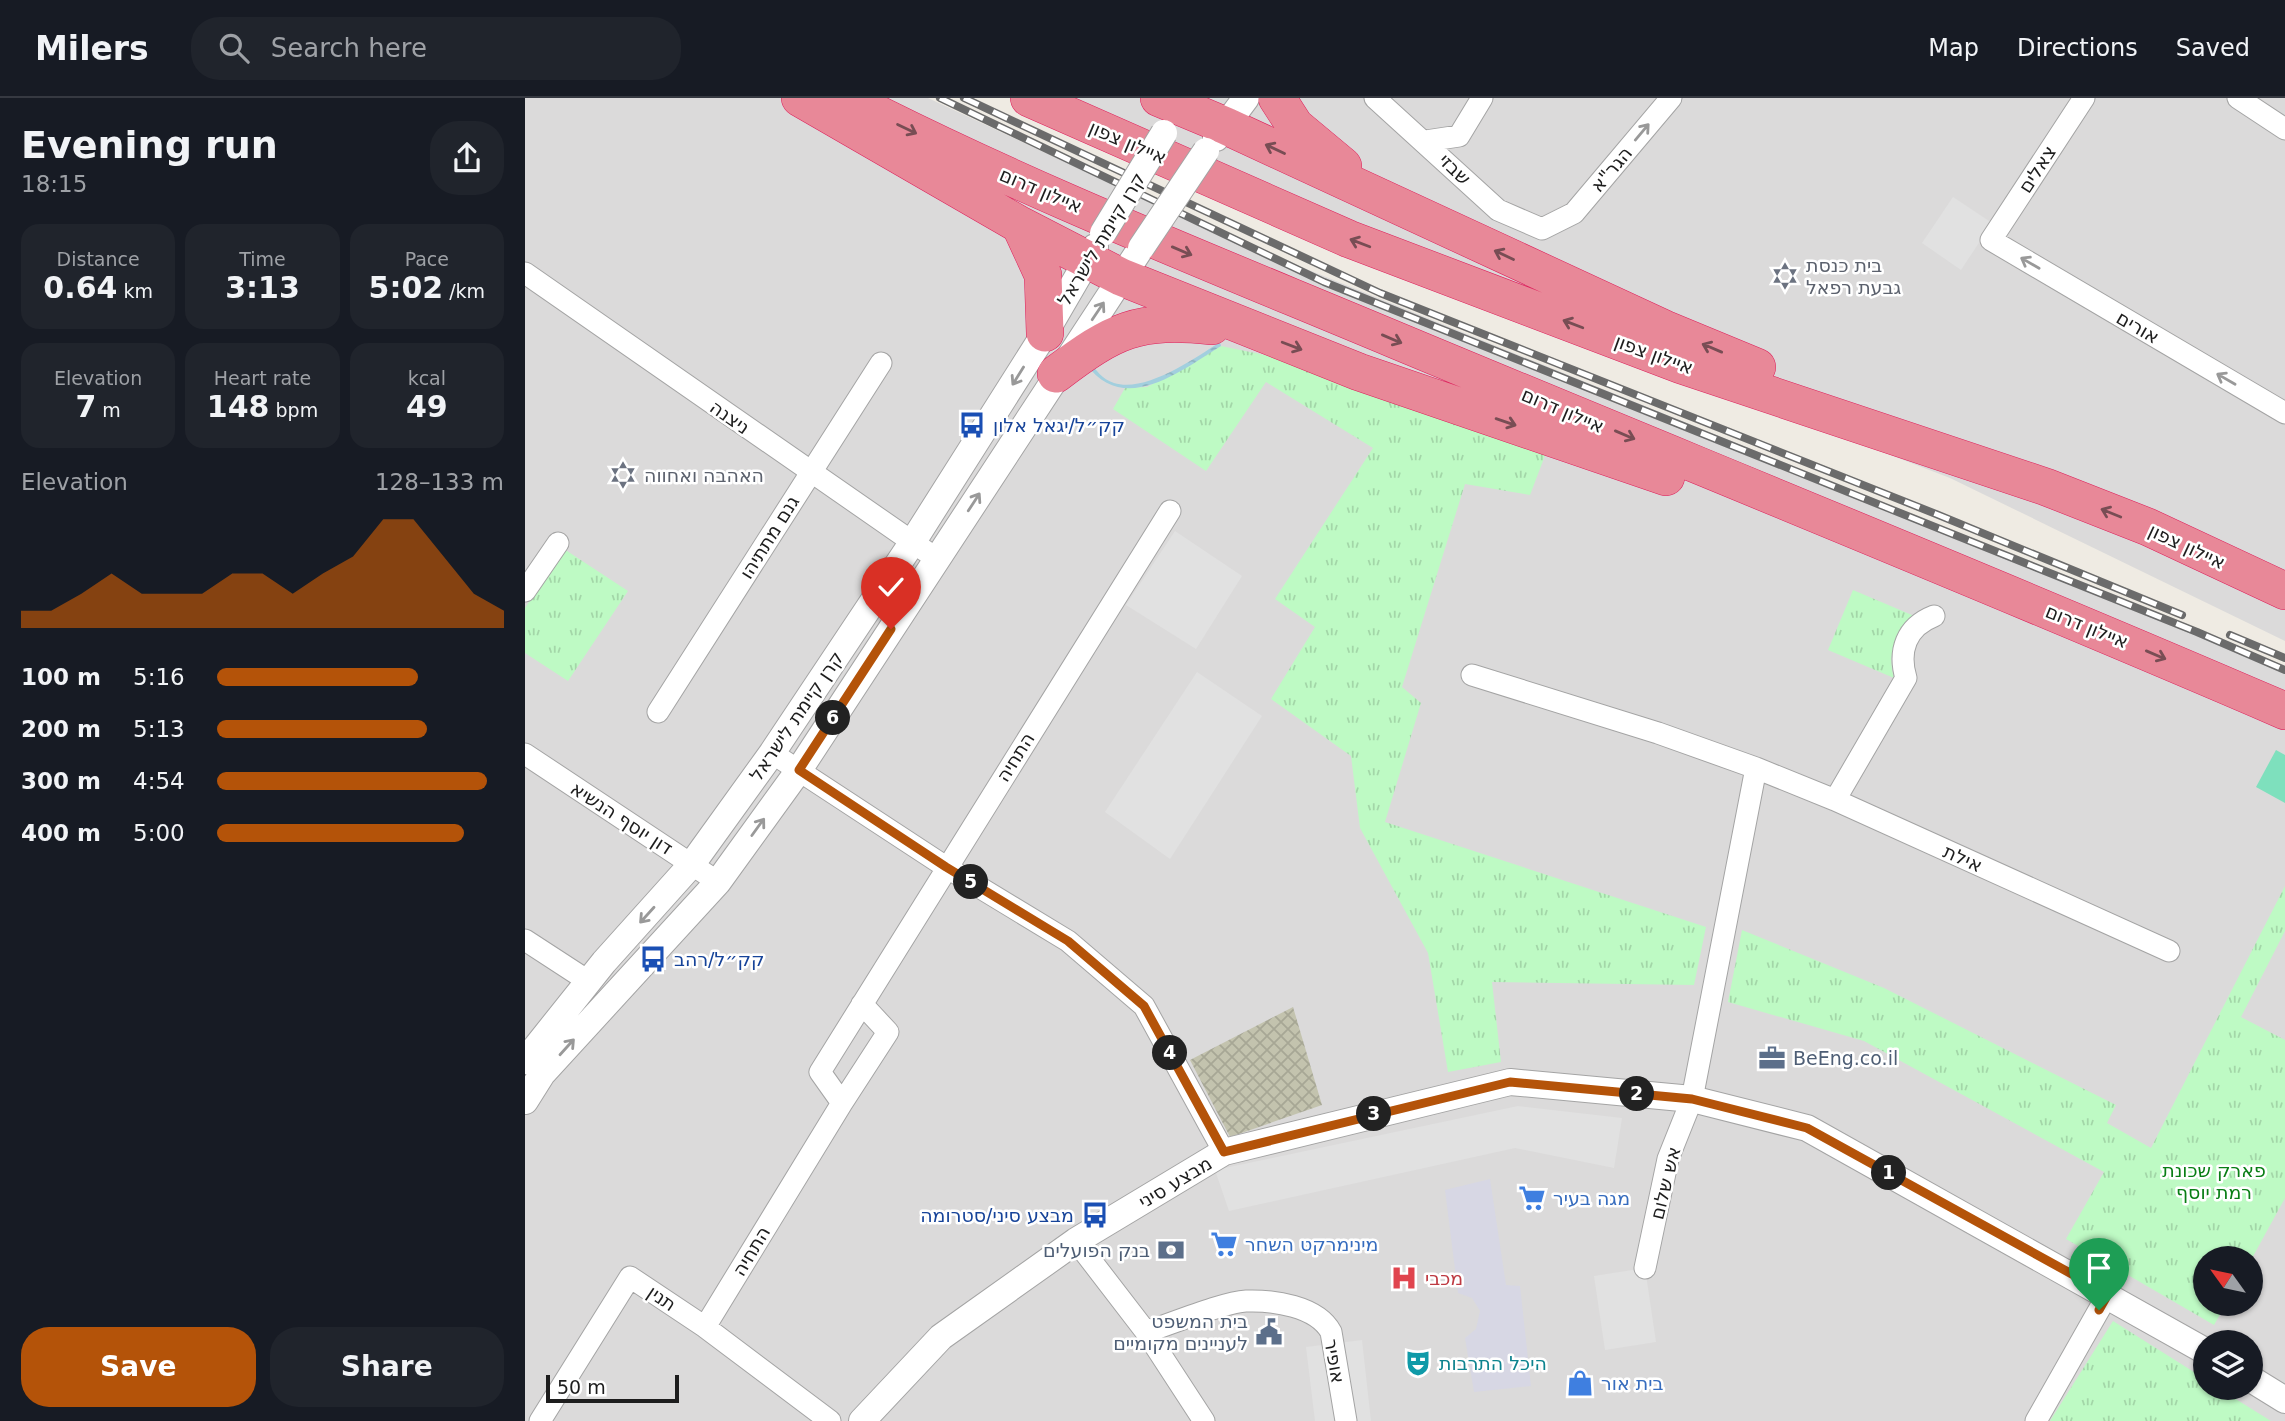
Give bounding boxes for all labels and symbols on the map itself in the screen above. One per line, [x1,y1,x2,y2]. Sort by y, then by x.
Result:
street label: איילון צפון [1086,116,1170,168]
one-way arrow [896,122,917,136]
one-way arrow [1635,123,1650,141]
street label: צאלים [2014,141,2060,197]
one-way arrow [1265,142,1286,155]
street label: הגר"א [1586,142,1636,196]
street label: שבזי [1435,149,1475,189]
street label: איילון דרום [997,163,1085,217]
street label: קרן קיימת לישראל [1053,168,1149,310]
one-way arrow [1350,235,1372,248]
one-way arrow [1171,245,1193,258]
one-way arrow [1494,248,1515,261]
place label: בית כנסת גבעת רפאל [1806,254,1901,298]
one-way arrow [2021,256,2041,270]
synagogue icon: בית כנסת גבעת רפאל [1770,261,1800,291]
one-way arrow [1091,302,1106,321]
street label: אורים [2113,306,2163,348]
one-way arrow [1563,316,1585,329]
street label: איילון צפון [1612,330,1696,378]
one-way arrow [1381,333,1403,346]
one-way arrow [1280,340,1302,353]
one-way arrow [1701,341,1723,354]
one-way arrow [1010,366,1025,385]
one-way arrow [2217,371,2237,385]
street label: איילון דרום [1519,383,1607,437]
street label: ניצנה [706,396,754,438]
bus stop icon: קק״ל/יגאל אלון [957,410,987,440]
place label: קק״ל/יגאל אלון [993,414,1125,436]
one-way arrow [1494,417,1516,429]
one-way arrow [1614,430,1635,443]
synagogue icon: האהבה ואחווה [608,460,638,490]
place label: האהבה ואחווה [644,464,764,486]
street label: גנם מתתיהו [735,491,803,583]
one-way arrow [967,492,981,512]
one-way arrow [2101,505,2123,518]
street label: איילון צפון [2145,519,2229,573]
pin [861,557,921,629]
street label: איילון דרום [2042,599,2132,653]
street label: קרן קיימת לישראל [744,647,848,785]
one-way arrow [2144,649,2166,662]
pin: 6 [815,700,851,736]
street label: התחיה [991,728,1039,786]
street label: דון יוסף הנשיא [567,777,677,859]
one-way arrow [751,818,765,837]
street label: אילת [1940,840,1986,876]
pin: 5 [953,864,989,900]
one-way arrow [638,906,655,923]
bus stop icon: קק״ל/רהב [638,944,668,974]
place label: קק״ל/רהב [674,948,765,970]
pin: 4 [1153,1035,1187,1070]
one-way arrow [558,1039,575,1056]
office icon: BeEng.co.il [1757,1043,1787,1073]
place label: BeEng.co.il [1793,1047,1898,1069]
pin: 2 [1619,1076,1655,1112]
pin: 3 [1357,1096,1391,1132]
street label: אש שלום [1645,1144,1685,1222]
street label: מבצע סיני [1134,1152,1216,1212]
pin: 1 [1871,1156,1907,1190]
park label: פארק שכונת רמת יוסף [2162,1159,2266,1203]
supermarket icon: מגה בעיר [1517,1183,1547,1213]
place label: מגה בעיר [1553,1187,1630,1209]
bus stop icon: מבצע סיני/סטרומה [1080,1200,1110,1230]
place label: מבצע סיני/סטרומה [920,1204,1074,1226]
street label: התחיה [728,1222,774,1280]
supermarket icon: מינימרקט השחר [1209,1229,1239,1259]
place label: מינימרקט השחר [1245,1233,1379,1255]
bank icon: בנק הפועלים [1156,1235,1186,1265]
pin [2069,1238,2129,1310]
place label: בנק הפועלים [1043,1239,1150,1261]
north arrow [2193,1246,2263,1316]
hospital icon: מכבי [1389,1263,1419,1293]
place label: מכבי [1425,1267,1463,1289]
street label: תנין [644,1281,680,1315]
place label: בית המשפט לעניינים מקומיים [1113,1310,1248,1354]
public building icon: בית המשפט לעניינים מקומיים [1254,1317,1284,1347]
street label: אופיר [1320,1337,1350,1385]
theatre icon: היכל התרבות [1403,1348,1433,1378]
place label: היכל התרבות [1439,1352,1547,1374]
shop icon: בית אור [1565,1368,1595,1398]
scale bar [546,1372,679,1404]
place label: בית אור [1601,1372,1663,1394]

